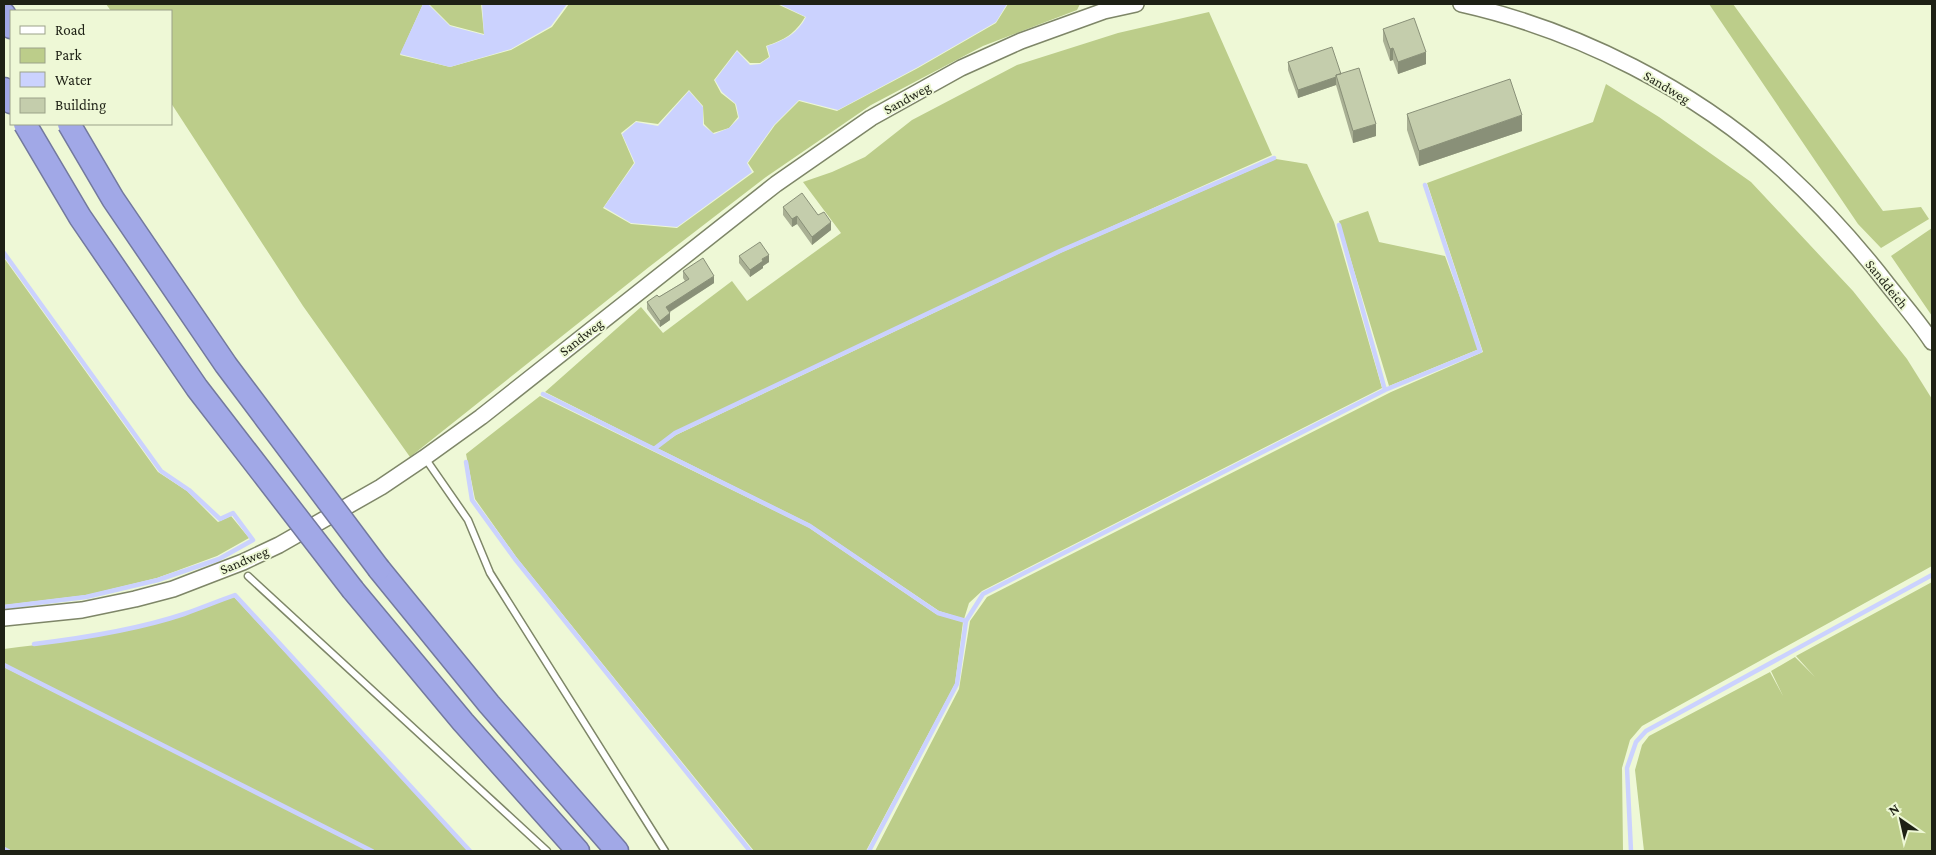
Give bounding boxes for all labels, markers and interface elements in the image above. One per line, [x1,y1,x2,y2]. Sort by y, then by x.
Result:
legend [10,10,172,125]
text: Road [55,22,86,38]
text: Park [55,47,82,63]
street label: Sandweg [1641,67,1693,107]
text: Water [55,72,92,88]
street label: Sandweg [881,79,933,117]
text: Building [55,97,106,114]
street label: Sanddeich [1862,256,1912,312]
street label: Sandweg [556,315,606,359]
street label: Sandweg [217,543,271,577]
north arrow [1876,795,1926,845]
text: N [1885,800,1903,819]

